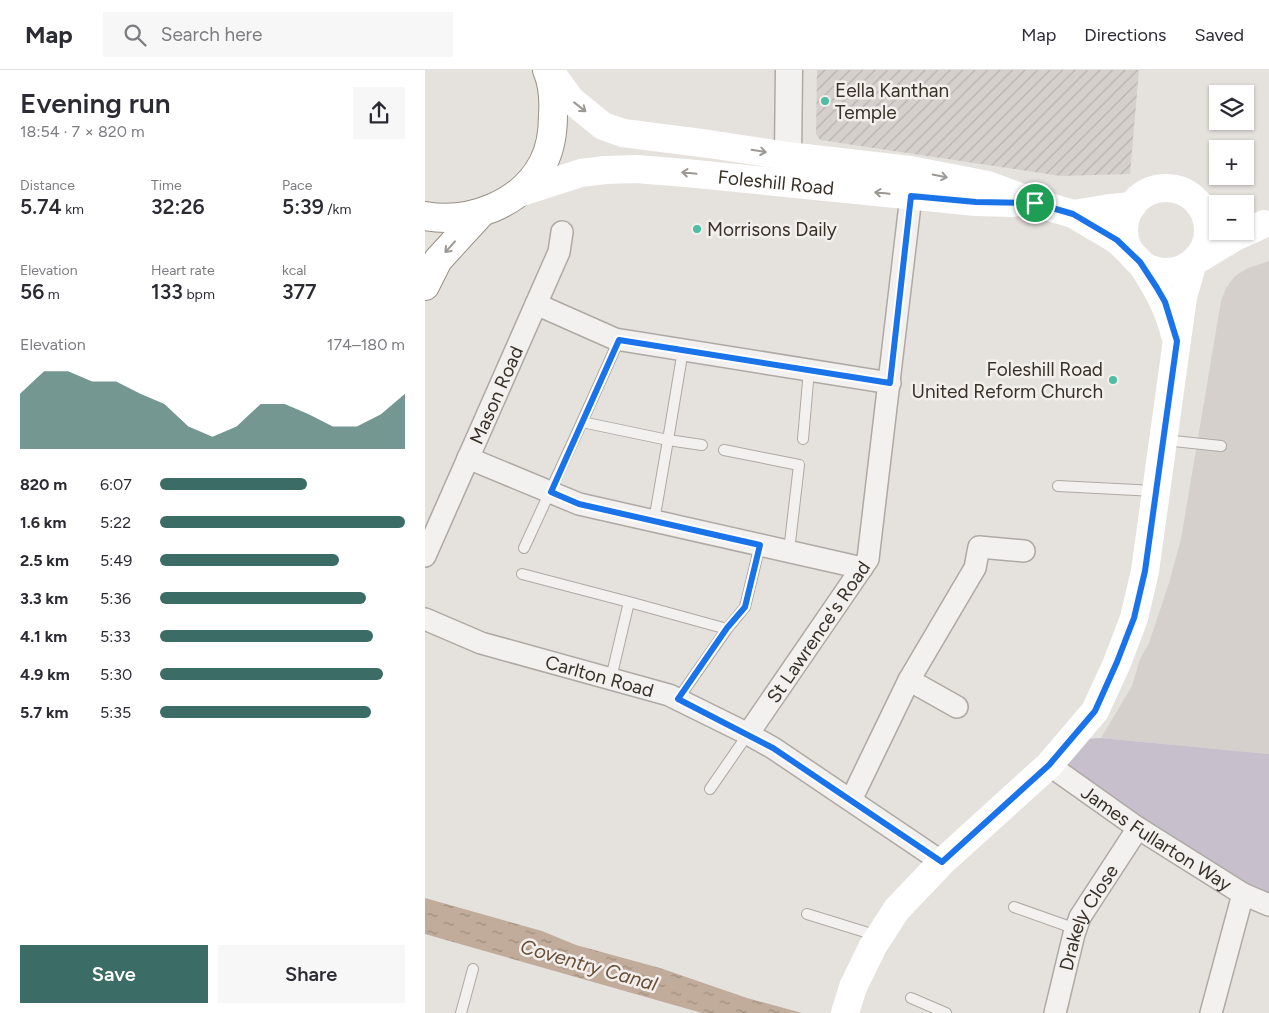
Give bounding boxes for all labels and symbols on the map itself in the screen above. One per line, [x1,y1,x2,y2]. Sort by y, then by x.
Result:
place label: Eella Kanthan Temple [835,79,949,124]
marker: Eella Kanthan Temple [819,95,831,107]
one-way arrow [573,102,586,113]
one-way arrow [750,147,766,157]
street label: Foleshill Road [717,165,835,200]
one-way arrow [681,168,697,178]
one-way arrow [932,171,948,181]
pin [1014,182,1056,224]
one-way arrow [875,188,891,198]
place label: Morrisons Daily [707,218,837,241]
marker: Morrisons Daily [691,223,703,235]
one-way arrow [444,241,456,254]
street label: Mason Road [465,343,528,448]
place label: Foleshill Road United Reform Church [911,358,1103,403]
marker: Foleshill Road United Reform Church [1107,374,1119,386]
street label: St Lawrence's Road [762,557,875,707]
street label: Carlton Road [543,650,656,702]
street label: James Fullarton Way [1077,780,1236,896]
street label: Drakely Close [1055,860,1123,973]
water label: Coventry Canal [518,934,661,996]

